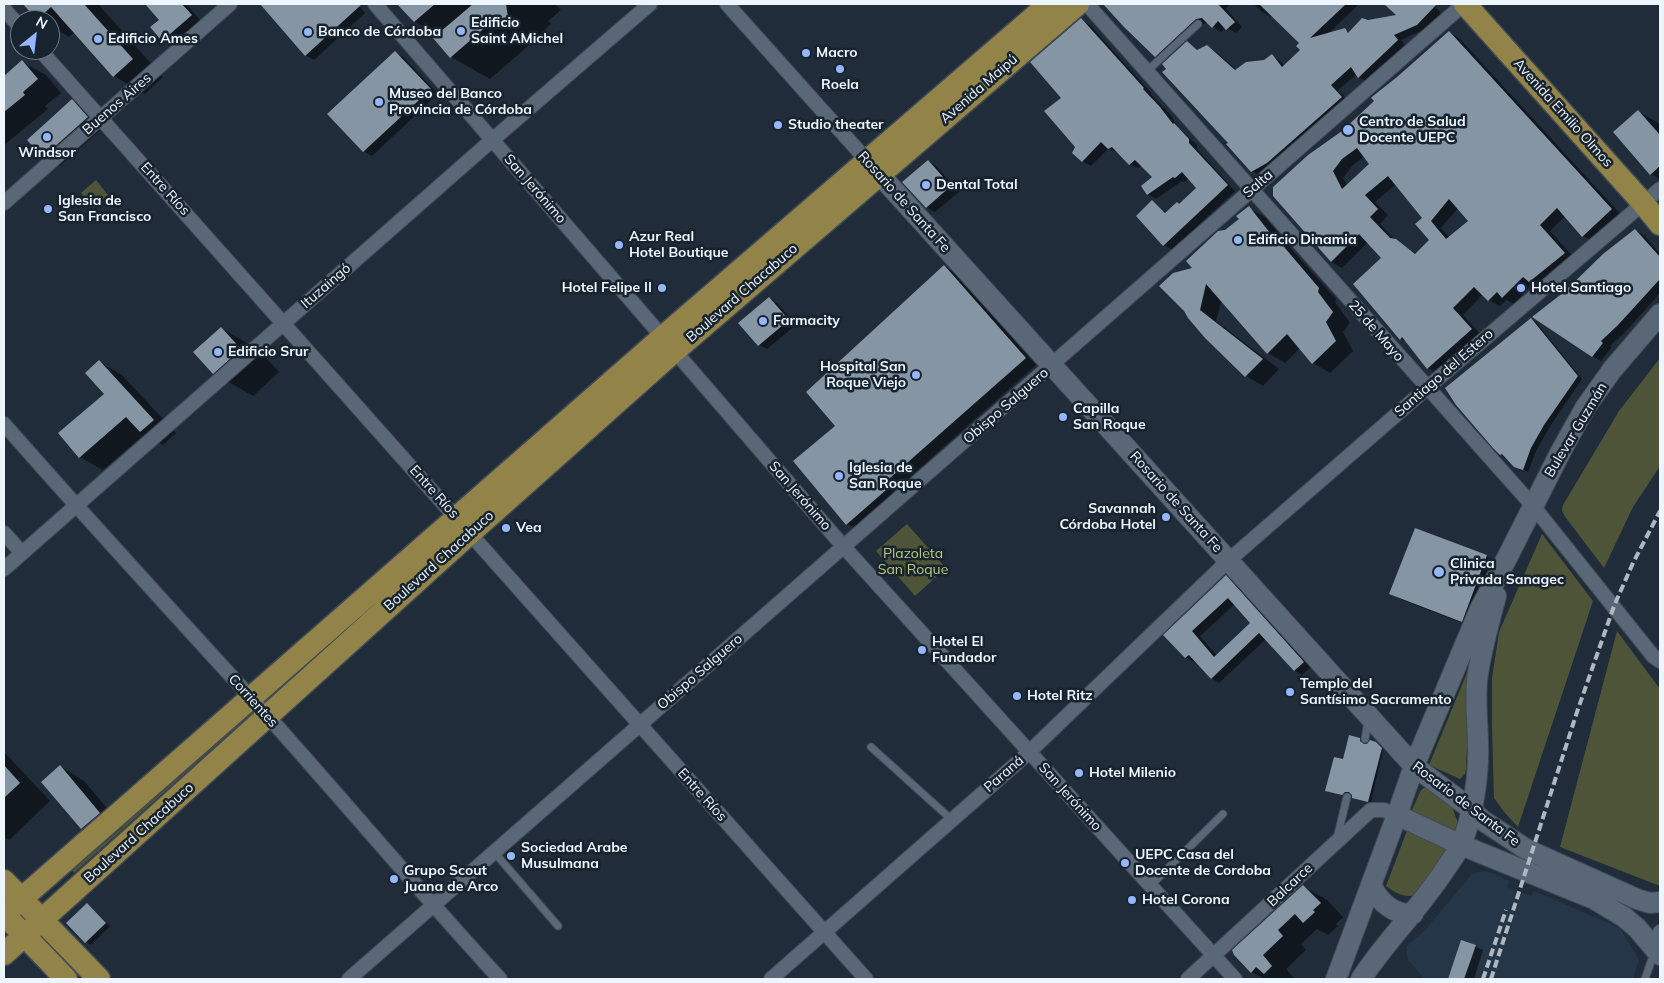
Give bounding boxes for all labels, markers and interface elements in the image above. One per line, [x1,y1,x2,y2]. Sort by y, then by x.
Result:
north arrow [10,10,60,60]
text: N [33,12,51,33]
place label: Edificio Saint AMichel [471,15,563,48]
place label: Banco de Córdoba [318,24,441,40]
marker: Edificio Saint AMichel [455,25,467,37]
marker: Banco de Córdoba [302,26,314,38]
place label: Edificio Ames [108,31,198,47]
marker: Edificio Ames [92,33,104,45]
place label: Macro [816,45,858,61]
marker: Macro [800,47,812,59]
street label: Avenida Maipú [937,51,1021,127]
street label: Avenida Emilio Olmos [1510,55,1616,171]
marker: Roela [834,63,846,75]
street label: Buenos Aires [79,70,155,138]
place label: Roela [821,77,859,93]
place label: Museo del Banco Provincia de Córdoba [389,86,532,118]
marker: Museo del Banco Provincia de Córdoba [373,96,385,108]
place label: Centro de Salud Docente UEPC [1359,114,1466,146]
place label: Studio theater [788,117,884,133]
marker: Studio theater [772,119,784,131]
marker: Centro de Salud Docente UEPC [1341,123,1355,137]
marker: Windsor [41,131,53,143]
place label: Windsor [18,145,76,161]
street label: Rosario de Santa Fe [854,148,954,256]
street label: San Jerónimo [500,151,570,227]
street label: Entre Ríos [137,159,193,219]
street label: Salta [1240,167,1276,201]
place label: Dental Total [936,177,1018,193]
marker: Dental Total [920,179,932,191]
place label: Iglesia de San Francisco [58,193,151,226]
marker: Iglesia de San Francisco [42,203,54,215]
place label: Azur Real Hotel Boutique [629,229,728,262]
place label: Edificio Dinamia [1248,232,1357,248]
marker: Edificio Dinamia [1232,234,1244,246]
marker: Azur Real Hotel Boutique [613,239,625,251]
street label: Boulevard Chacabuco [683,240,801,346]
street label: Ituzaingó [298,260,354,312]
place label: Hotel Felipe II [562,280,652,296]
place label: Hotel Santiago [1531,280,1631,296]
marker: Hotel Felipe II [656,282,668,294]
marker: Hotel Santiago [1515,282,1527,294]
street label: 25 de Mayo [1345,297,1407,365]
place label: Farmacity [773,313,840,329]
marker: Farmacity [757,315,769,327]
street label: Santiago del Estero [1391,325,1497,421]
place label: Edificio Srur [228,344,309,360]
marker: Edificio Srur [212,346,224,358]
place label: Hospital San Roque Viejo [820,359,906,392]
street label: Obispo Salguero [960,365,1052,447]
marker: Hospital San Roque Viejo [910,369,922,381]
street label: Bulevar Guzmán [1541,380,1611,480]
place label: Capilla San Roque [1073,401,1146,434]
marker: Capilla San Roque [1057,411,1069,423]
street label: Rosario de Santa Fe [1126,448,1226,556]
street label: San Jerónimo [765,458,835,534]
place label: Iglesia de San Roque [849,460,922,492]
street label: Entre Ríos [406,462,462,522]
marker: Iglesia de San Roque [833,470,845,482]
place label: Savannah Córdoba Hotel [1059,501,1156,534]
street label: Boulevard Chacabuco [381,507,497,615]
marker: Savannah Córdoba Hotel [1160,511,1172,523]
place label: Vea [516,520,542,536]
marker: Vea [500,522,512,534]
park label: Plazoleta San Roque [878,546,948,578]
place label: Clinica Privada Sanagec [1450,556,1564,588]
marker: Clinica Privada Sanagec [1432,565,1446,579]
street label: Obispo Salguero [654,631,746,713]
place label: Hotel El Fundador [932,634,996,666]
marker: Hotel El Fundador [916,644,928,656]
street label: Corrientes [225,671,281,731]
place label: Templo del Santísimo Sacramento [1300,676,1452,709]
marker: Templo del Santísimo Sacramento [1284,686,1296,698]
place label: Hotel Ritz [1027,688,1093,704]
marker: Hotel Ritz [1011,690,1023,702]
street label: Paraná [981,752,1027,796]
street label: Rosario de Santa Fe [1409,758,1523,850]
street label: San Jerónimo [1035,759,1105,835]
street label: Entre Ríos [674,765,730,825]
place label: Hotel Milenio [1089,765,1176,781]
marker: Hotel Milenio [1073,767,1085,779]
street label: Boulevard Chacabuco [81,779,197,887]
place label: Sociedad Arabe Musulmana [521,840,628,872]
place label: UEPC Casa del Docente de Cordoba [1135,847,1271,880]
marker: Sociedad Arabe Musulmana [505,850,517,862]
marker: UEPC Casa del Docente de Cordoba [1119,857,1131,869]
street label: Balcarce [1264,860,1316,910]
place label: Grupo Scout Juana de Arco [404,863,498,896]
marker: Grupo Scout Juana de Arco [388,873,400,885]
place label: Hotel Corona [1142,892,1230,908]
marker: Hotel Corona [1126,894,1138,906]

